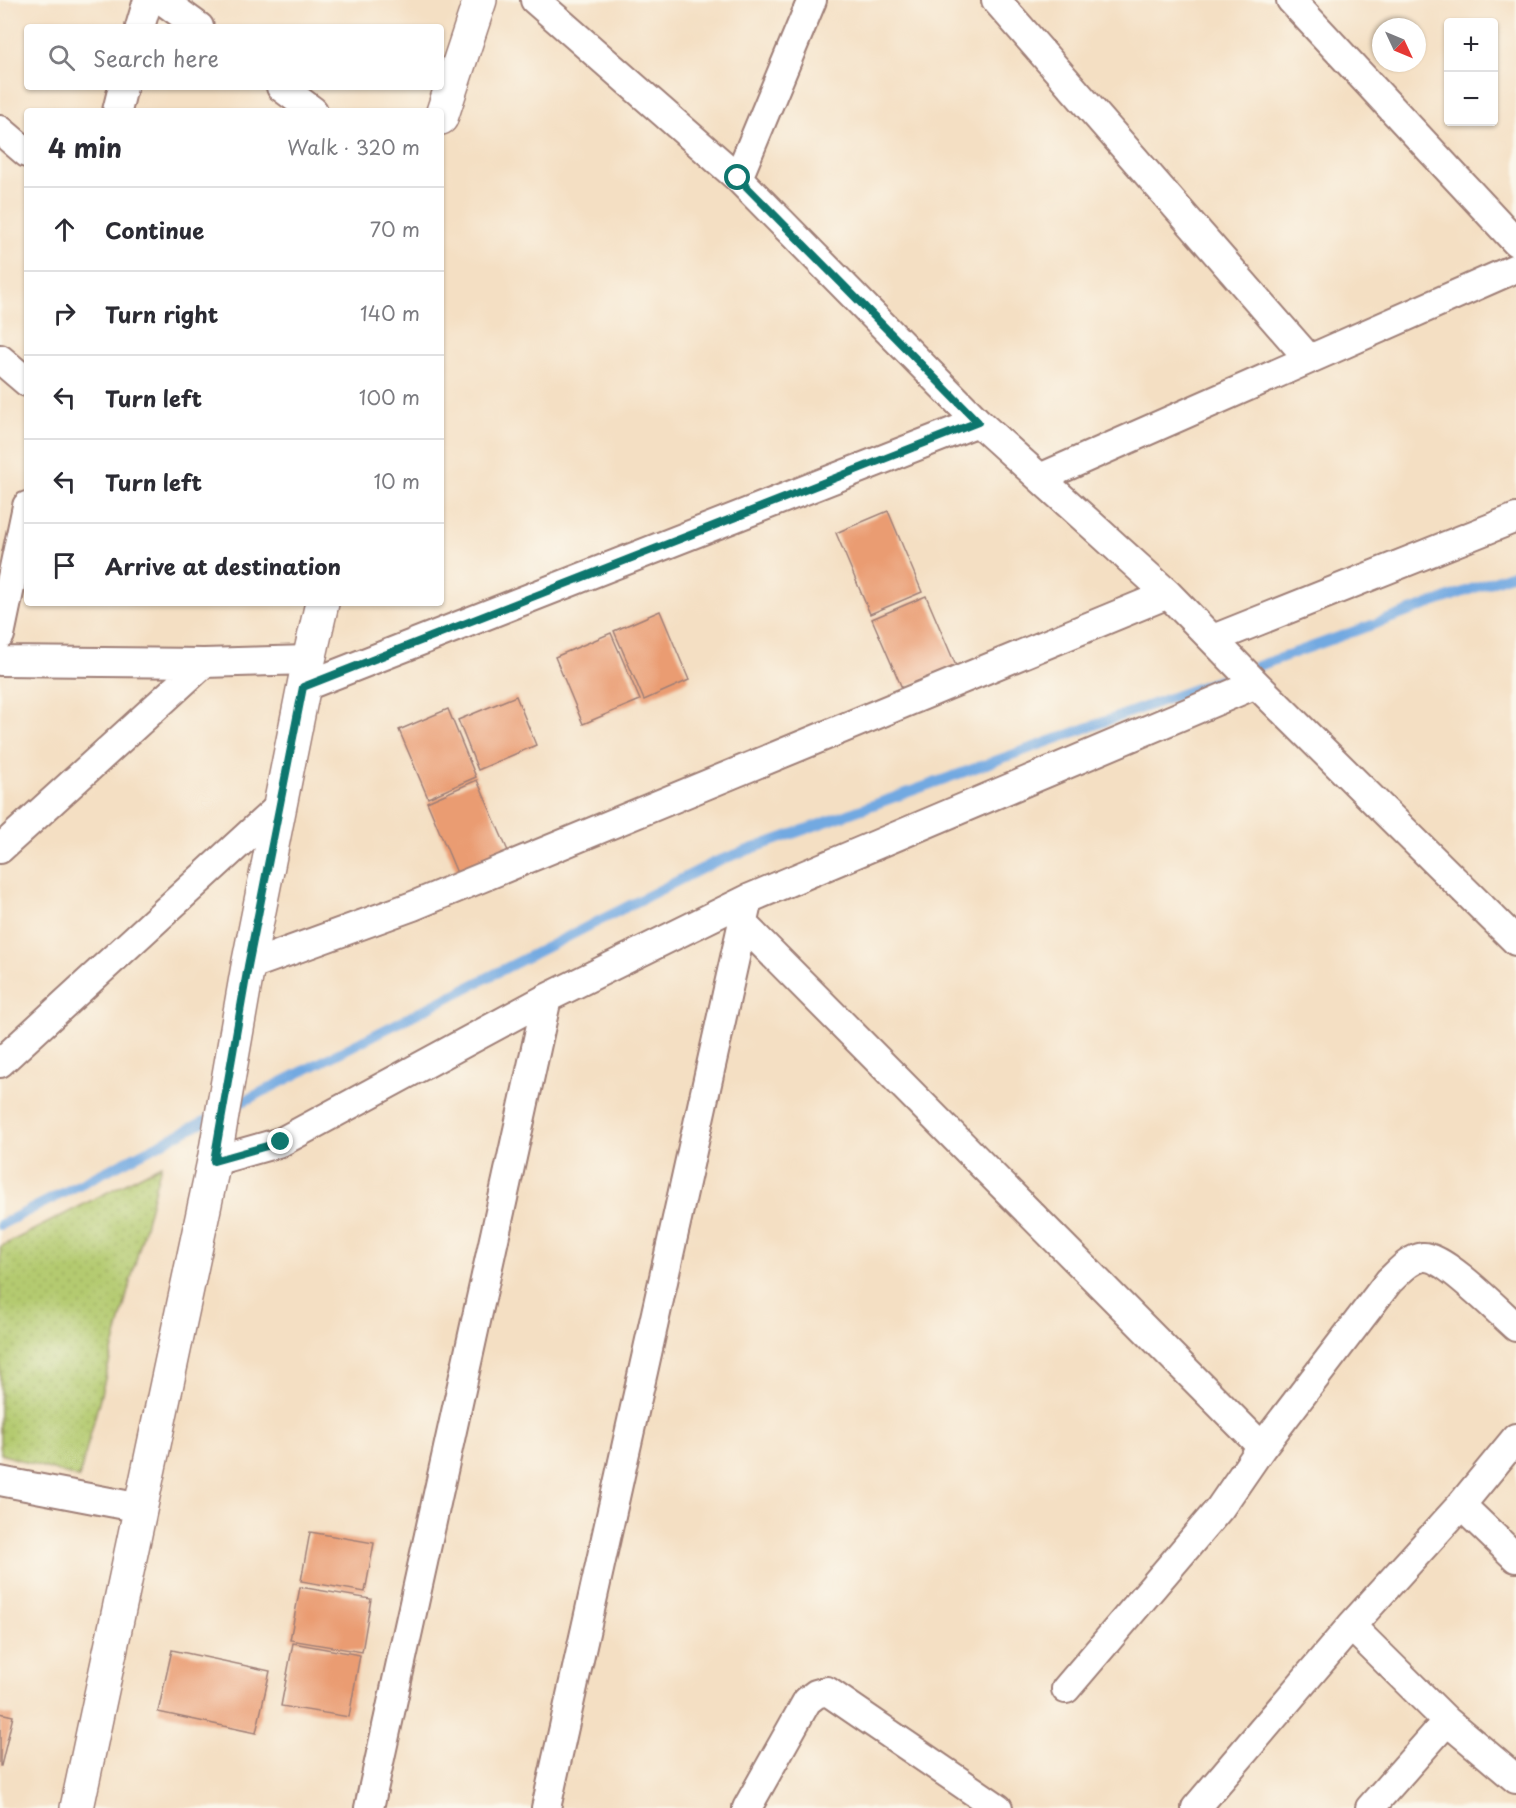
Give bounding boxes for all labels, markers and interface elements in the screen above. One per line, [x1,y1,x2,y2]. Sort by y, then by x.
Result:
north arrow [1372,18,1426,72]
map controls [1444,18,1498,126]
button: + [1444,18,1498,72]
search box [24,24,444,90]
icon: search [45,41,78,74]
text: Search here [93,41,219,74]
button: − [1444,72,1498,126]
text: 4 min [48,128,122,167]
text: Walk · 320 m [287,132,420,162]
route start [724,164,750,190]
icon: ahead [48,213,81,246]
text: Continue [105,213,204,246]
text: 70 m [370,214,420,244]
icon: right [48,297,81,330]
text: Turn right [105,297,218,330]
text: 140 m [360,298,420,328]
icon: left [48,381,81,414]
text: Turn left [105,381,202,414]
text: 100 m [359,382,420,412]
icon: left [48,465,81,498]
text: Turn left [105,465,202,498]
text: 10 m [373,466,420,496]
icon: arrive [48,549,81,582]
text: Arrive at destination [105,549,341,582]
route end [267,1128,293,1154]

